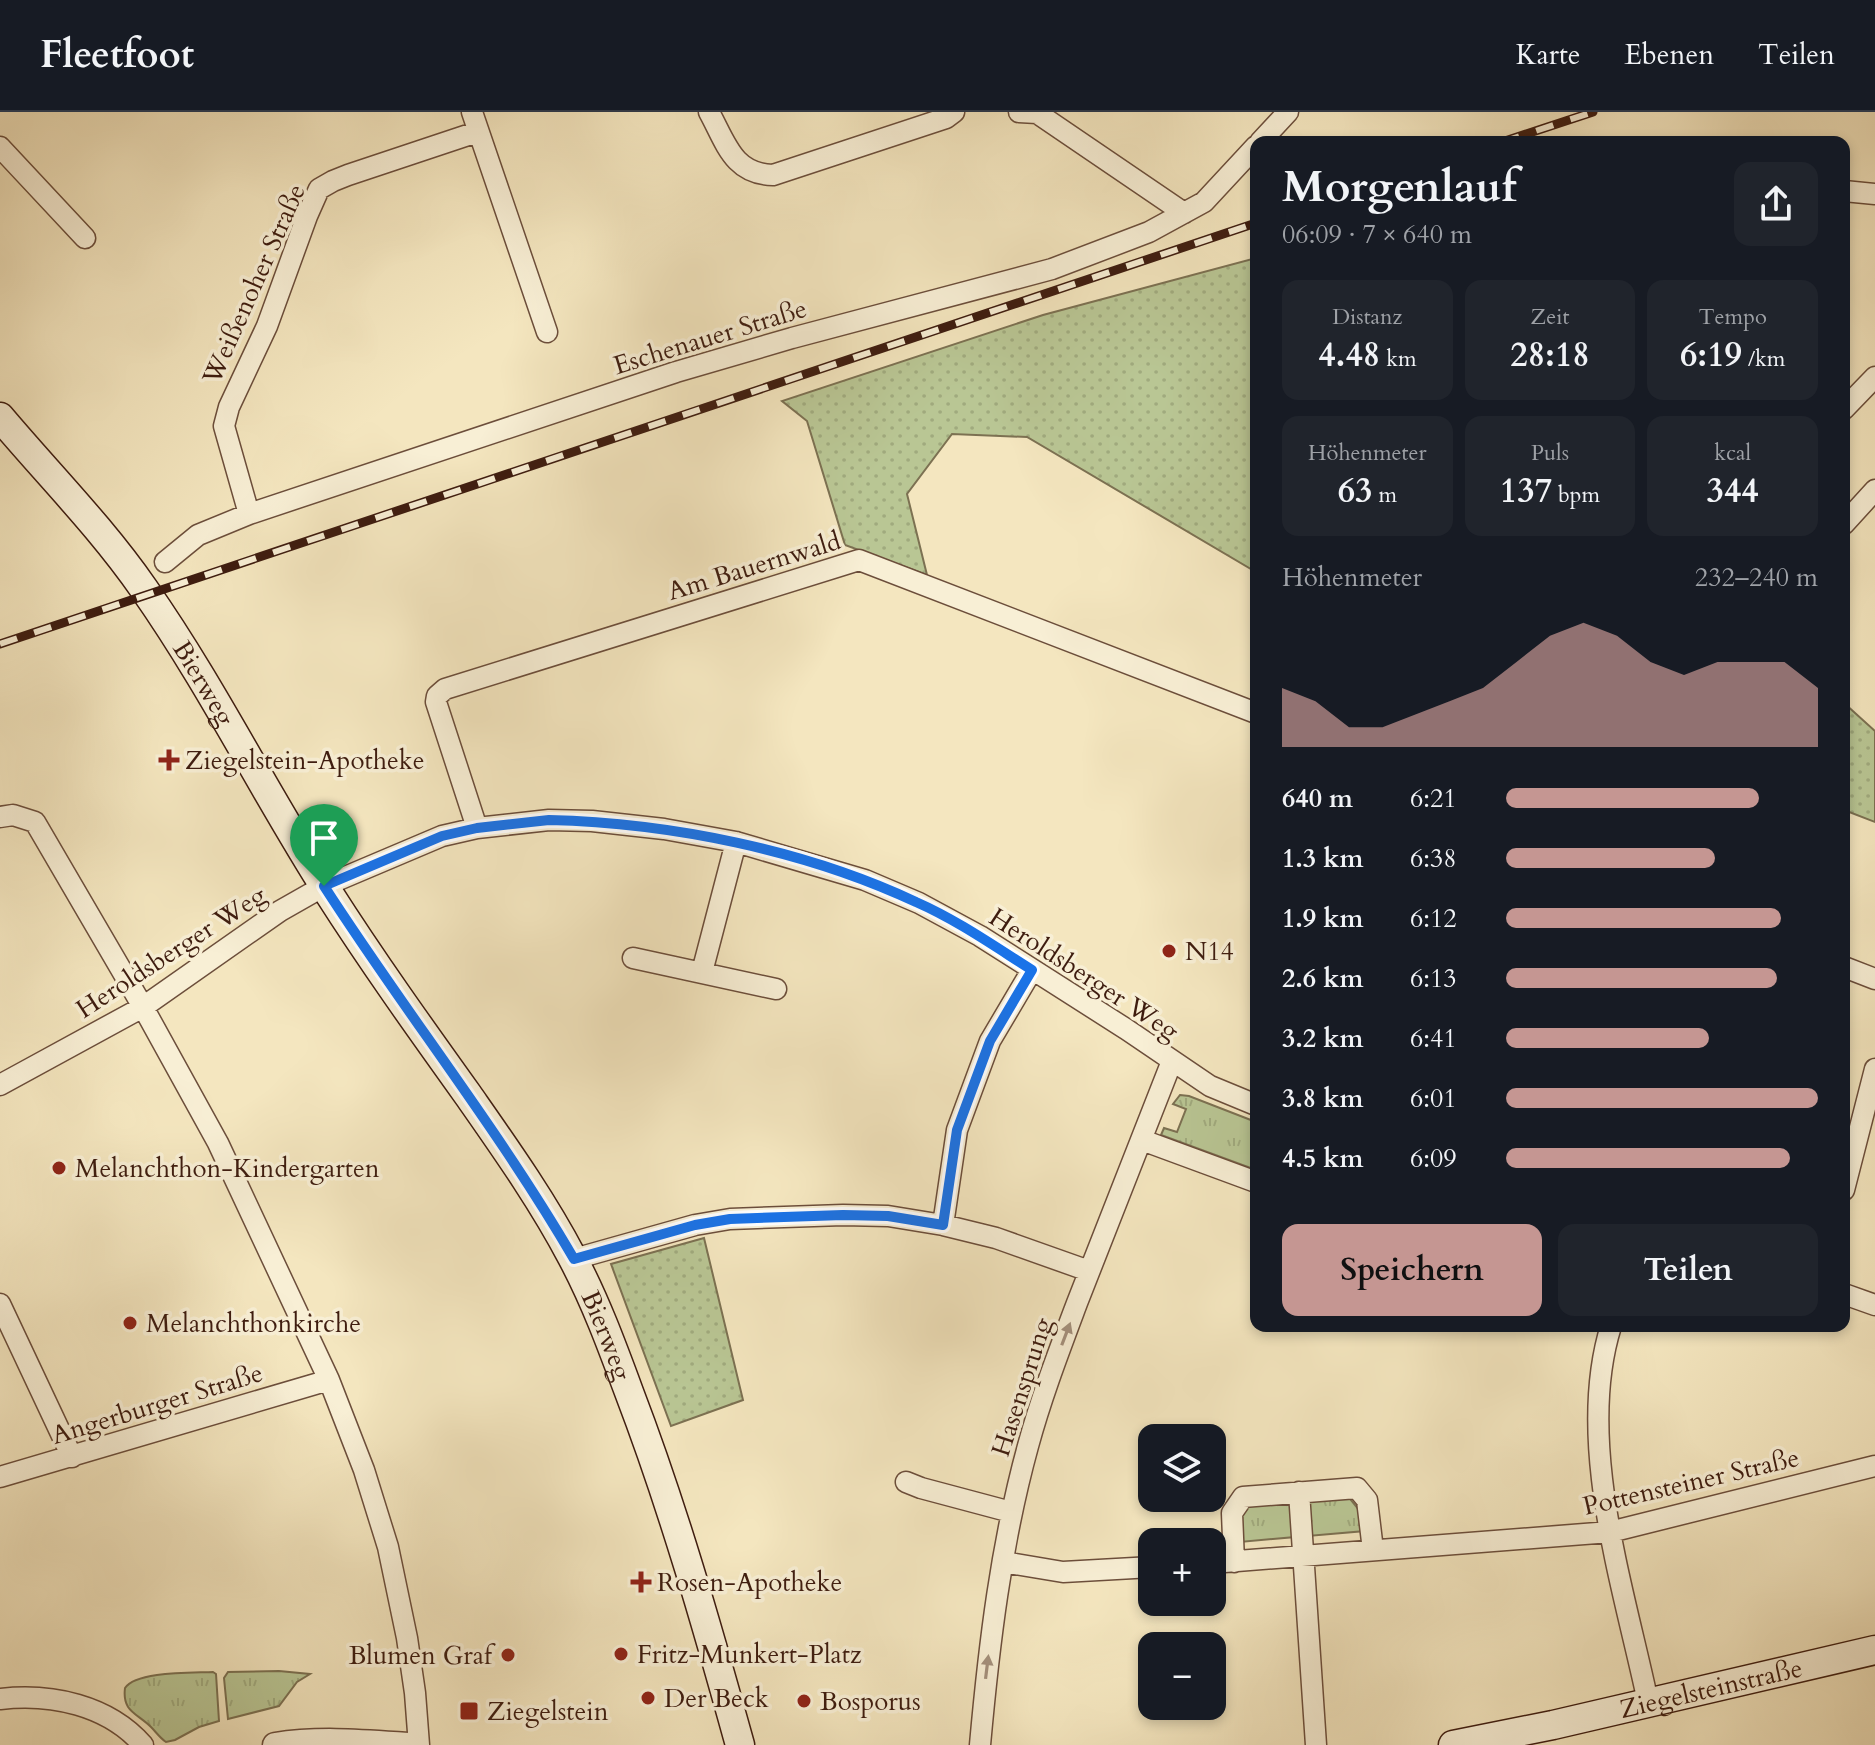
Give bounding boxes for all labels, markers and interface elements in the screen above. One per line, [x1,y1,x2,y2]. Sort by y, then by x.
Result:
text: Fleetfoot [40,29,194,81]
text: Karte [1516,36,1581,74]
text: Ebenen [1625,36,1714,74]
text: Teilen [1758,36,1835,74]
text: Morgenlauf [1282,157,1517,217]
button: share [1734,162,1818,246]
street label: Weißenoher Straße [194,178,314,391]
text: 06:09 · 7 × 640 m [1282,217,1472,252]
street label: Eschenauer Straße [609,291,811,383]
text: Distanz [1332,302,1402,332]
text: Zeit [1531,302,1569,332]
text: Tempo [1698,302,1767,332]
text: 4.48 [1318,332,1380,378]
text: 28:18 [1510,332,1590,378]
text: 6:19 [1680,332,1742,378]
text: km [1380,344,1417,374]
text: /km [1742,344,1785,374]
text: Höhenmeter [1308,438,1427,468]
text: Puls [1531,438,1569,468]
text: kcal [1714,438,1751,468]
text: 63 [1338,468,1372,514]
text: 137 [1500,468,1552,514]
text: 344 [1707,468,1759,514]
text: m [1372,480,1397,510]
text: bpm [1552,480,1600,510]
street label: Am Bauernwald [663,523,845,609]
text: Höhenmeter [1282,560,1422,595]
text: 232–240 m [1695,560,1818,595]
street label: Bierweg [165,634,243,732]
place label: Ziegelstein-Apotheke [185,743,424,778]
marker: Ziegelstein-Apotheke [160,751,178,769]
text: 640 m [1282,781,1353,816]
text: 6:21 [1410,781,1457,816]
pin [290,804,358,886]
icon: arrive [302,816,346,860]
text: 1.3 km [1282,841,1363,876]
text: 6:38 [1410,841,1457,876]
street label: Heroldsberger Weg [69,877,273,1026]
street label: Heroldsberger Weg [982,900,1186,1049]
text: 1.9 km [1282,901,1363,936]
text: 6:12 [1410,901,1457,936]
place label: N14 [1185,934,1234,969]
marker: N14 [1160,942,1178,960]
text: 2.6 km [1282,961,1363,996]
text: 6:13 [1410,961,1457,996]
text: 3.2 km [1282,1021,1363,1056]
text: 6:41 [1410,1021,1457,1056]
text: 3.8 km [1282,1081,1363,1116]
text: 6:01 [1410,1081,1457,1116]
text: 4.5 km [1282,1141,1363,1176]
text: 6:09 [1410,1141,1457,1176]
place label: Melanchthon-Kindergarten [75,1151,380,1186]
marker: Melanchthon-Kindergarten [50,1159,68,1177]
button: Speichern [1282,1224,1542,1316]
button: Teilen [1558,1224,1818,1316]
street label: Bierweg [573,1285,641,1385]
place label: Melanchthonkirche [146,1306,361,1341]
street label: Hasensprung [983,1313,1061,1461]
marker: Melanchthonkirche [121,1314,139,1332]
one-way arrow [1060,1322,1073,1346]
street label: Angerburger Straße [47,1355,267,1453]
map controls [1138,1424,1226,1720]
button: layers [1138,1424,1226,1512]
street label: Pottensteiner Straße [1580,1440,1802,1524]
button: + [1138,1528,1226,1616]
place label: Rosen-Apotheke [657,1565,842,1600]
marker: Rosen-Apotheke [632,1573,650,1591]
button: − [1138,1632,1226,1720]
place label: Fritz-Munkert-Platz [637,1637,862,1672]
place label: Blumen Graf [349,1638,496,1673]
marker: Fritz-Munkert-Platz [612,1645,630,1663]
marker: Blumen Graf [499,1646,517,1664]
street label: Ziegelsteinstraße [1616,1650,1806,1726]
one-way arrow [981,1654,994,1679]
place label: Der Beck [664,1681,769,1716]
place label: Bosporus [820,1684,921,1719]
marker: Der Beck [639,1689,657,1707]
marker: Bosporus [795,1692,813,1710]
place label: Ziegelstein [487,1694,609,1729]
marker: Ziegelstein [458,1700,480,1722]

